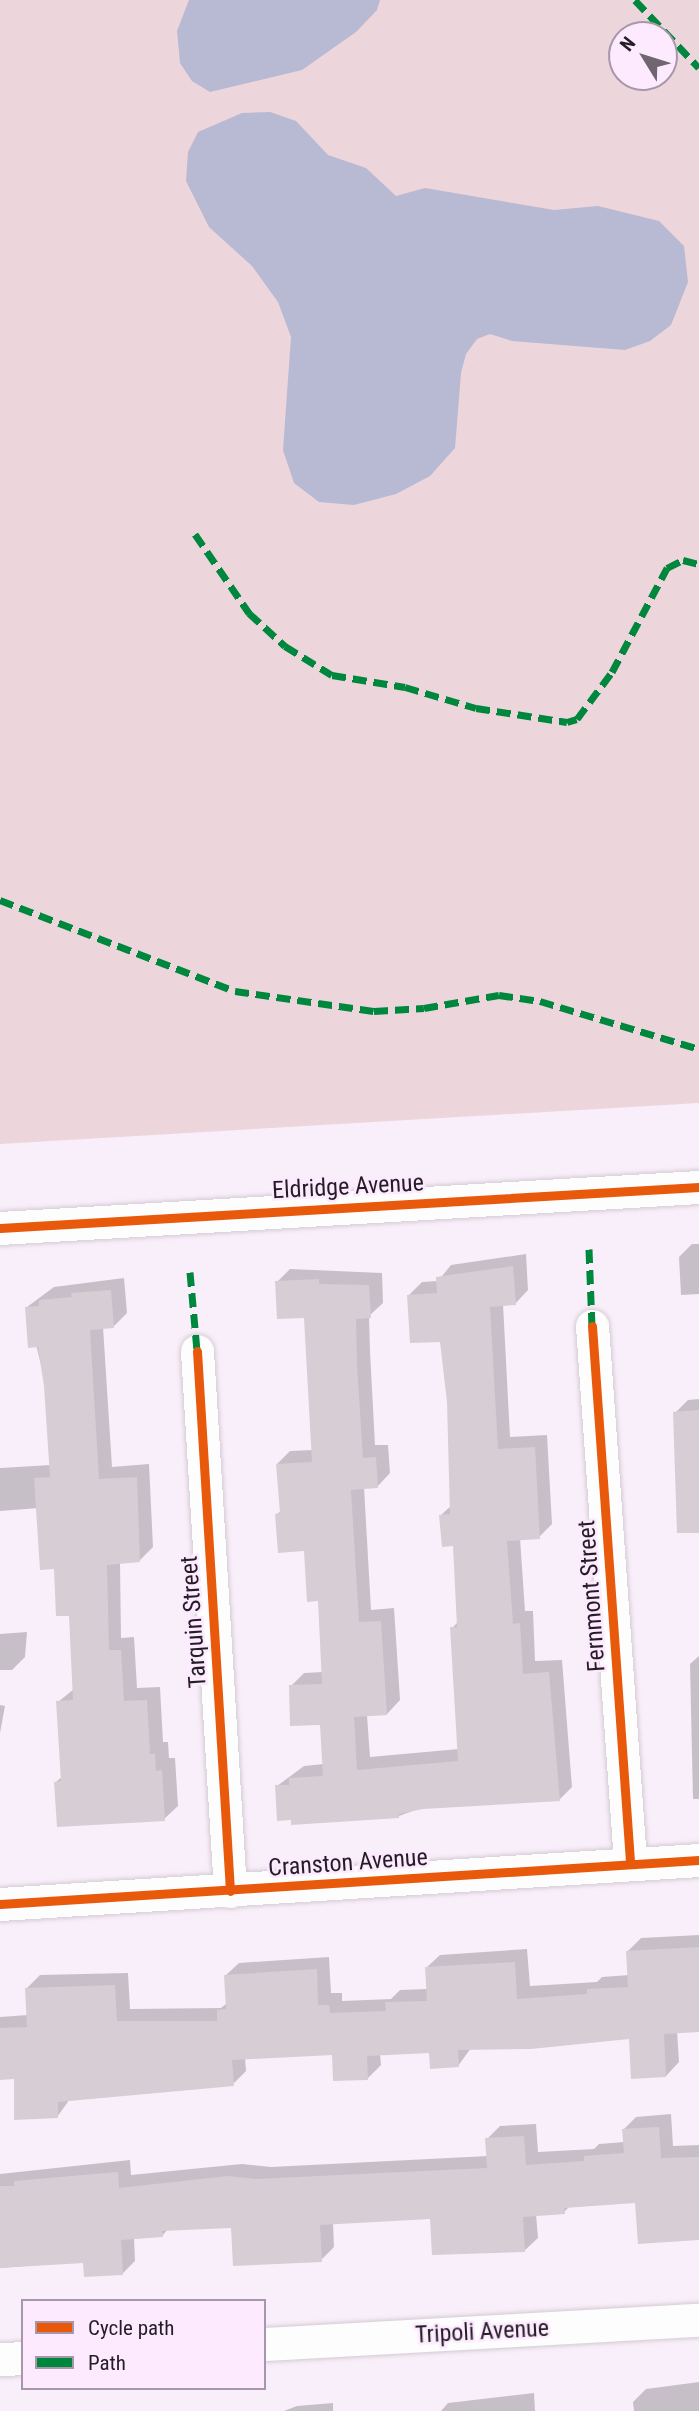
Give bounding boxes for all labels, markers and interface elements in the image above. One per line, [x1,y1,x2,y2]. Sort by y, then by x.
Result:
north arrow [608,21,678,91]
text: N [615,32,640,56]
street label: Eldridge Avenue [271,1169,425,1205]
street label: Fernmont Street [572,1519,612,1673]
street label: Tarquin Street [175,1555,213,1689]
street label: Cranston Avenue [267,1843,429,1883]
legend [21,2299,266,2390]
street label: Tripoli Avenue [414,2314,550,2350]
text: Cycle path [88,2316,174,2340]
text: Path [88,2351,126,2375]

